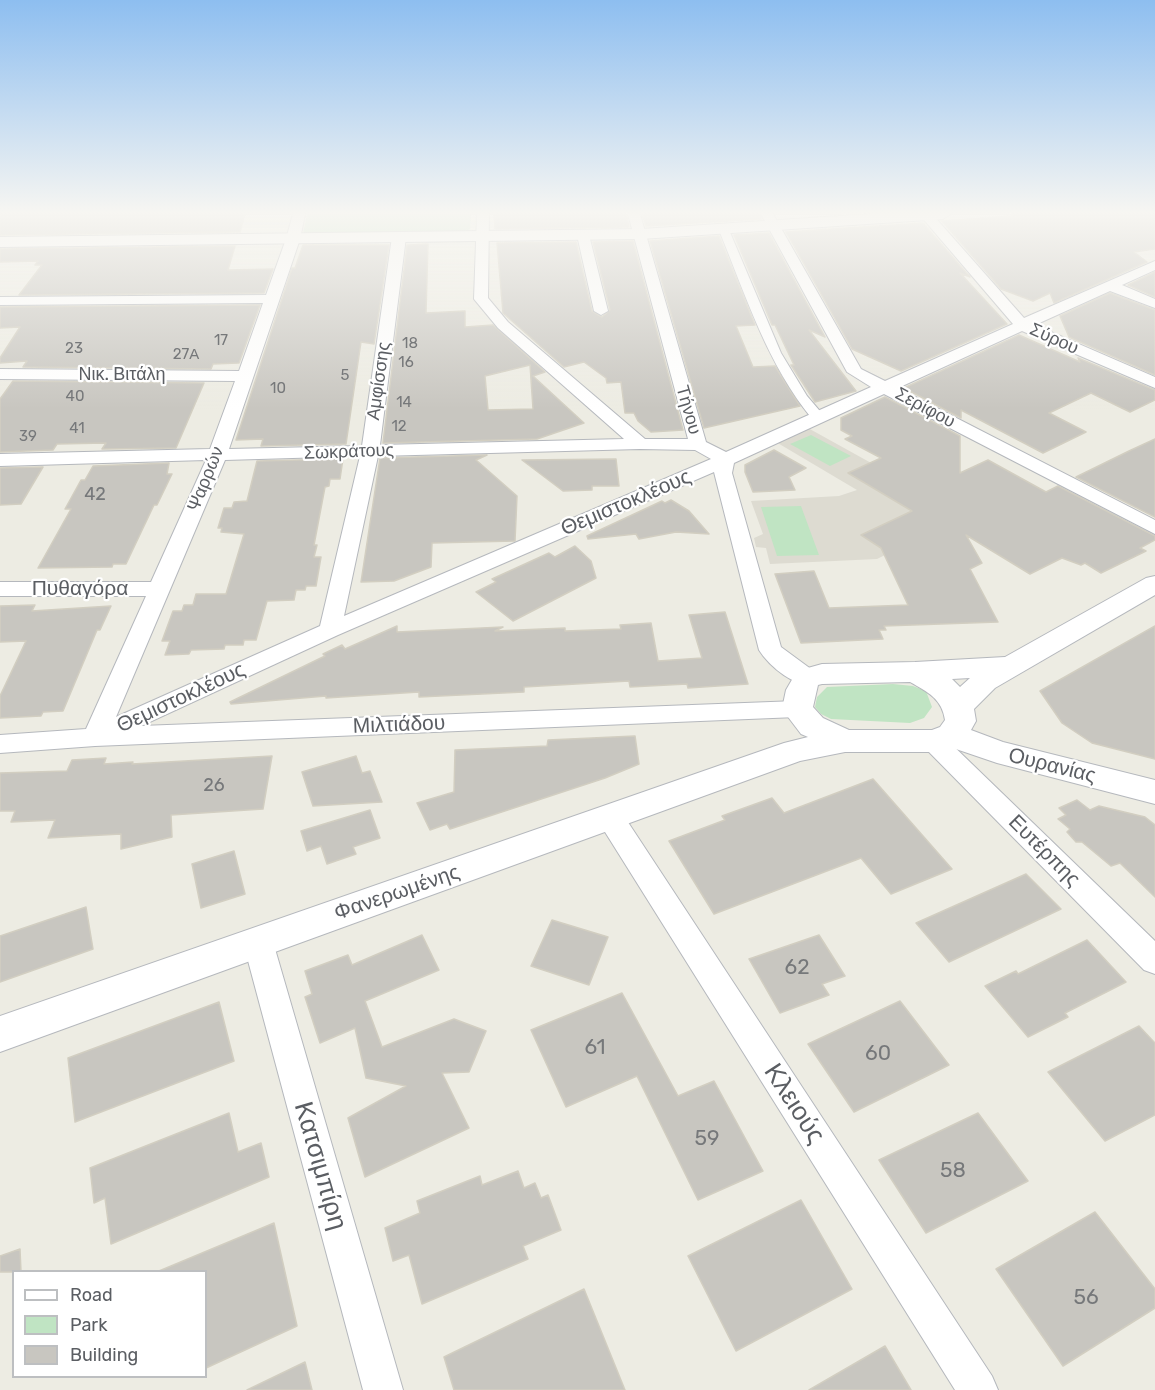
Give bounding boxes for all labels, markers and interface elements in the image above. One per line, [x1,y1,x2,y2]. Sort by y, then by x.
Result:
street label: Σύρου [1026,319,1082,359]
house number: 17 [214,332,228,350]
house number: 18 [402,335,418,353]
house number: 23 [65,340,83,358]
street label: Αμφίσσης [363,340,395,422]
house number: 27Α [173,346,199,364]
house number: 16 [398,354,414,372]
street label: Νικ. Βιτάλη [78,364,166,386]
house number: 5 [341,367,349,385]
house number: 10 [270,380,286,398]
street label: Τήνου [671,383,705,437]
street label: Σερίφου [891,383,959,433]
house number: 40 [66,388,84,406]
house number: 14 [396,394,412,412]
house number: 12 [391,418,407,436]
house number: 41 [69,420,85,438]
house number: 39 [19,428,37,446]
street label: Σωκράτους [304,440,394,464]
street label: Ψαρρών [183,443,229,515]
street label: Θεμιστοκλέους [557,464,695,542]
house number: 42 [84,484,106,506]
street label: Πυθαγόρα [32,576,128,602]
street label: Θεμιστοκλέους [113,657,249,739]
street label: Μιλτιάδου [352,711,446,739]
street label: Ουρανίας [1006,743,1098,789]
house number: 26 [203,775,225,797]
street label: Ευτέρπης [1003,810,1085,892]
street label: Φανερωμένης [331,860,463,926]
house number: 62 [785,955,809,981]
house number: 61 [584,1035,606,1061]
house number: 60 [865,1041,891,1067]
street label: Κλειούς [757,1058,831,1150]
street label: Κατσιμπίρη [287,1098,353,1234]
house number: 59 [695,1126,719,1152]
house number: 58 [940,1158,966,1184]
legend [12,1270,207,1378]
text: Road [70,1284,113,1306]
house number: 56 [1073,1285,1099,1311]
text: Park [70,1314,107,1336]
text: Building [70,1344,138,1366]

